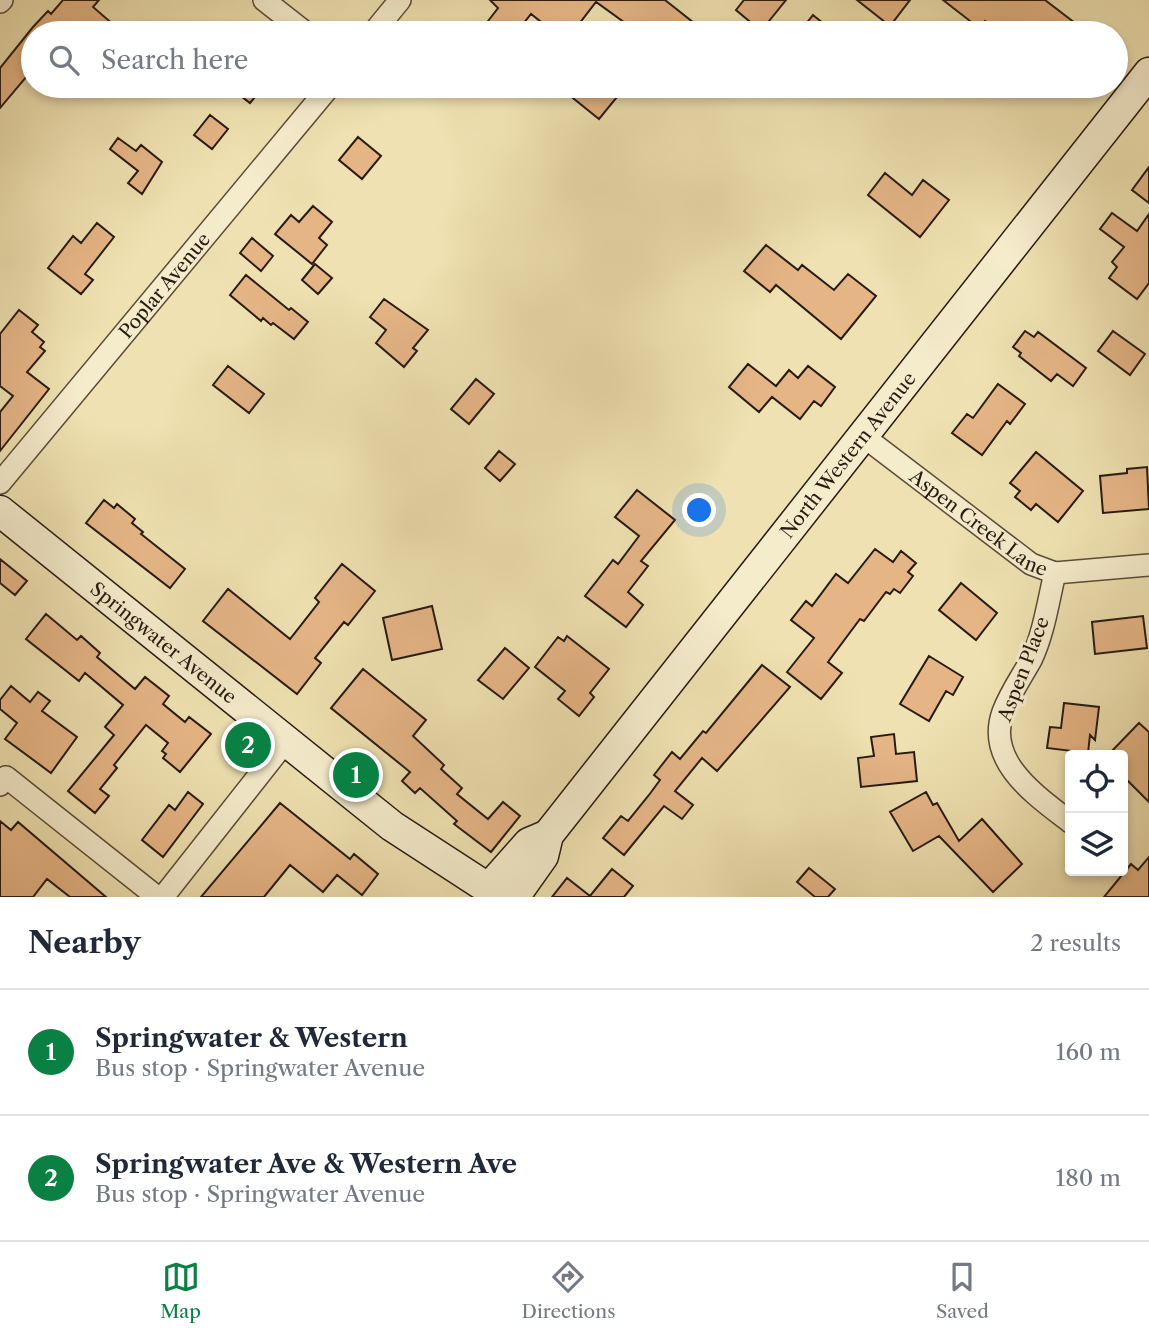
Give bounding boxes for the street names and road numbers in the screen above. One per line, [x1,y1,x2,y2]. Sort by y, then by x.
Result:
street label: Poplar Avenue [114,228,215,343]
street label: North Western Avenue [776,368,921,543]
street label: Aspen Creek Lane [904,464,1051,581]
street label: Springwater Avenue [86,577,241,709]
street label: Aspen Place [993,613,1054,726]

